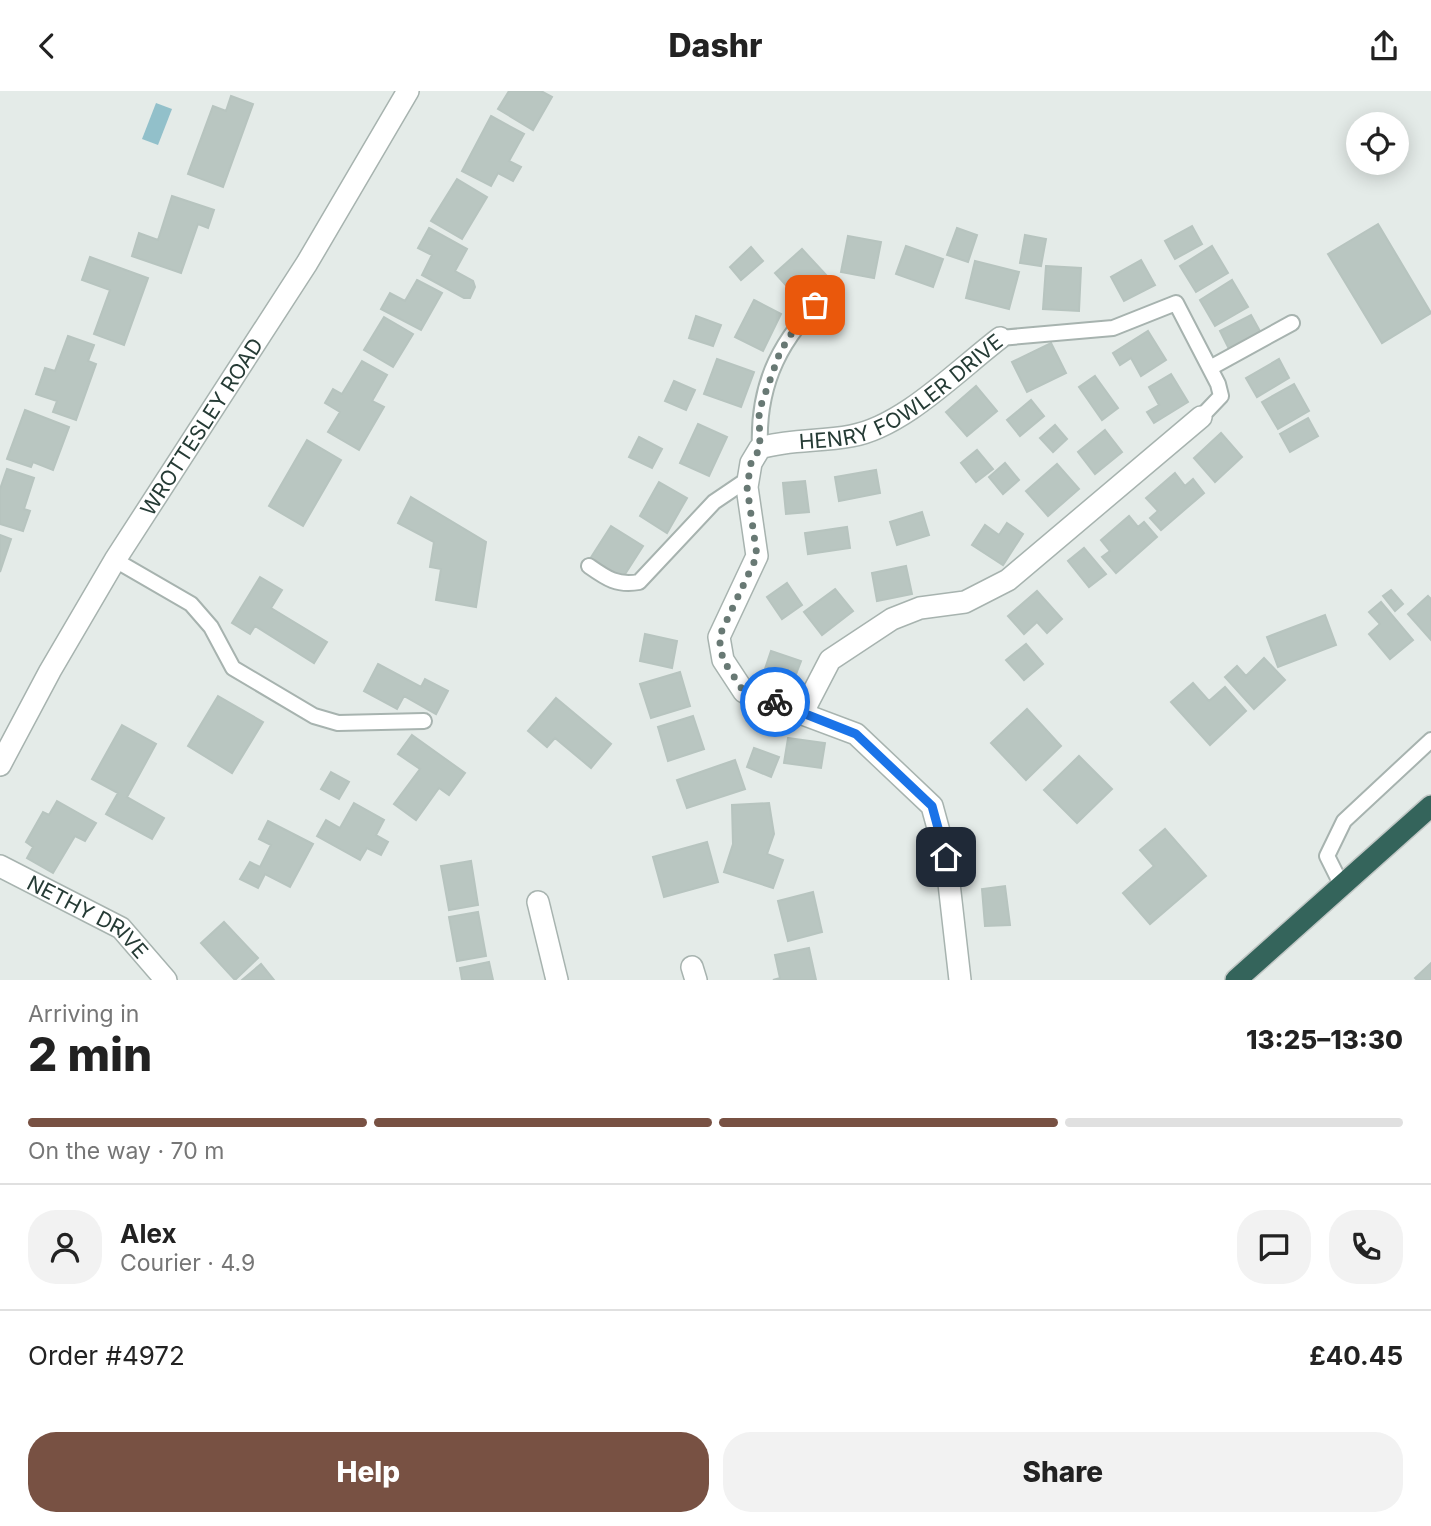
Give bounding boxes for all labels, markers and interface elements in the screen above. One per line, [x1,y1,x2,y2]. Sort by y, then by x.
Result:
text: Dashr [668,26,763,65]
icon: back [28,27,66,65]
icon: share [1365,27,1403,65]
map controls [1346,112,1409,175]
button: locate [1346,112,1409,175]
pin [785,275,845,335]
icon: bag [796,286,834,324]
street label: HENRY FOWLER DRIVE [798,328,1007,454]
street label: WROTTESLEY ROAD [135,333,268,520]
courier [740,667,810,737]
icon: bike [756,683,794,721]
pin [916,827,976,887]
icon: home [927,838,965,876]
street label: NETHY DRIVE [23,870,154,963]
text: Arriving in [28,1000,139,1028]
text: 13:25–13:30 [1246,1024,1403,1055]
text: 2 min [28,1026,152,1082]
text: On the way · 70 m [28,1137,224,1165]
button: person [28,1210,102,1284]
button: chat [1237,1210,1311,1284]
button: phone [1329,1210,1403,1284]
text: Alex [120,1218,177,1249]
text: Courier · 4.9 [120,1249,255,1277]
text: Order #4972 [28,1340,185,1371]
text: £40.45 [1309,1340,1403,1371]
button: Help [28,1432,709,1512]
button: Share [723,1432,1403,1512]

